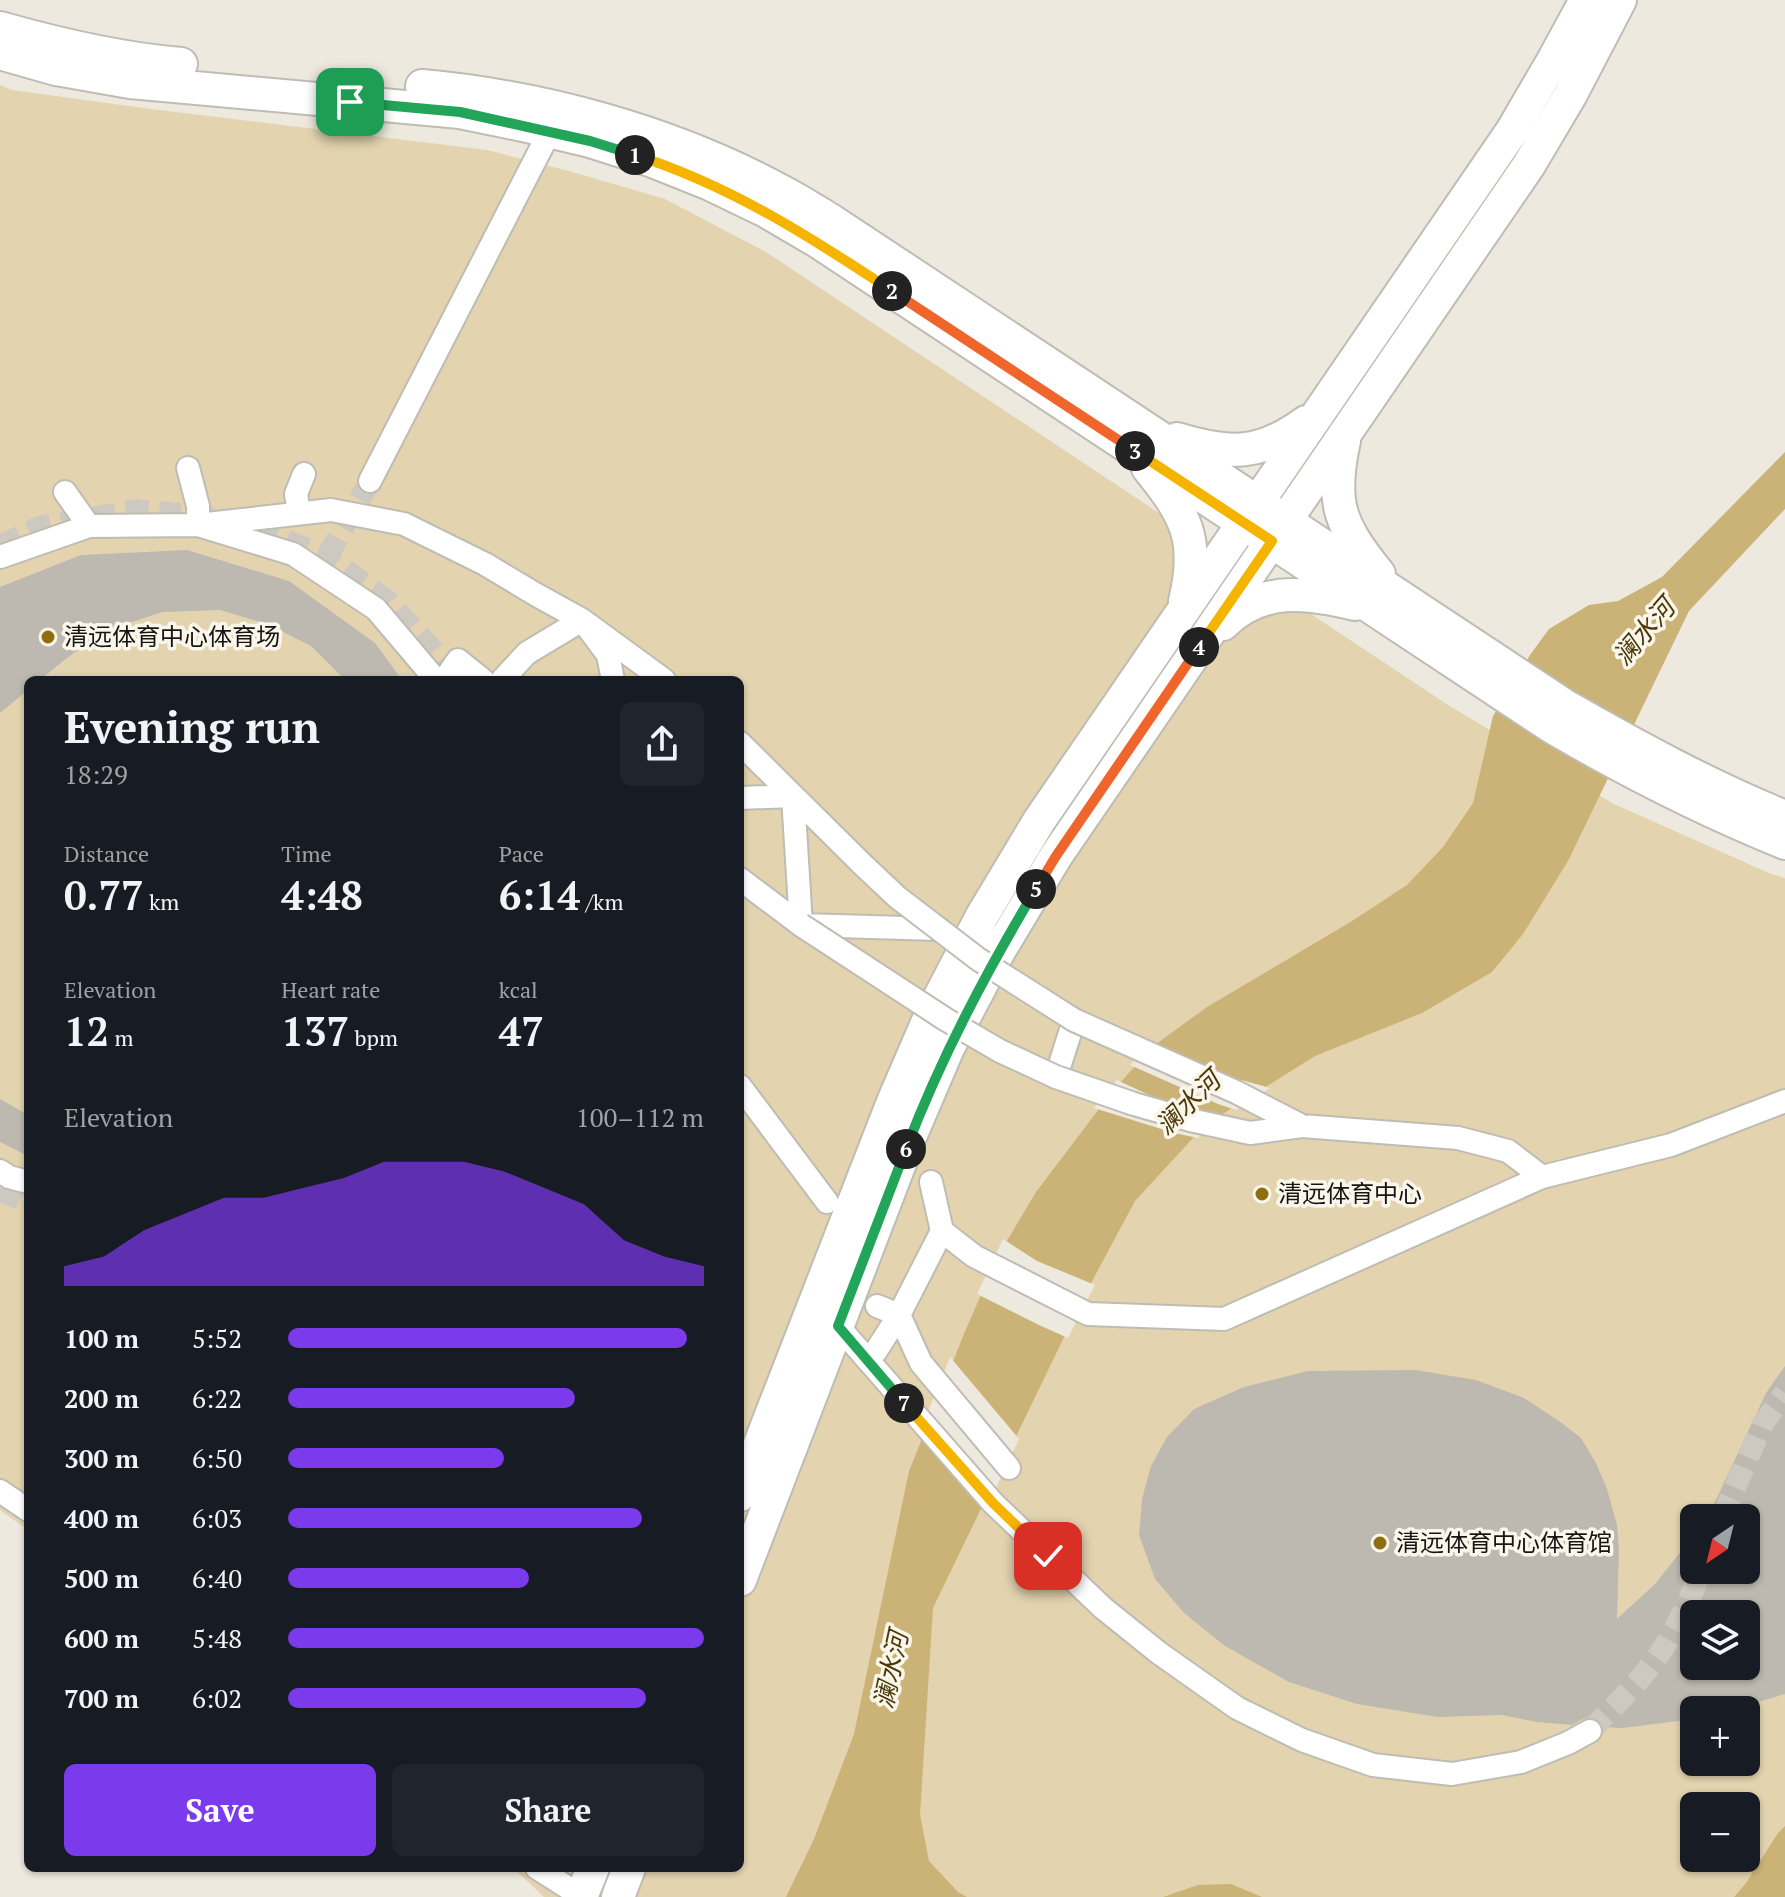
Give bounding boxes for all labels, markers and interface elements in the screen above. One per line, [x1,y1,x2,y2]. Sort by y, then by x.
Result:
pin [316,68,384,136]
icon: arrive [328,80,372,124]
pin: 1 [615,135,655,175]
text: 1 [629,140,641,169]
pin: 2 [872,271,912,311]
text: 2 [886,276,898,305]
pin: 3 [1115,431,1155,471]
text: 3 [1129,436,1141,465]
water label: 澜水河 [1605,587,1685,672]
place label: 清远体育中心体育场 [64,620,280,652]
pin: 4 [1179,627,1219,667]
marker: 清远体育中心体育场 [39,628,57,646]
text: 4 [1193,632,1205,661]
text: Evening run [64,697,320,756]
button: share [620,702,704,786]
text: 18:29 [64,757,128,791]
text: Distance [64,839,149,868]
text: Time [281,839,332,868]
text: Pace [499,839,544,868]
text: 0.77 [64,868,144,921]
text: 4:48 [281,868,363,921]
text: 6:14 [499,868,580,921]
pin: 5 [1016,869,1056,909]
text: 5 [1030,874,1042,903]
text: km [144,887,179,916]
text: /km [580,887,623,916]
text: Elevation [64,975,156,1004]
text: Heart rate [281,975,380,1004]
text: kcal [499,975,538,1004]
text: 12 [64,1004,109,1057]
text: 137 [281,1004,349,1057]
text: 47 [499,1004,544,1057]
text: m [109,1023,134,1052]
text: bpm [349,1023,398,1052]
water label: 澜水河 [1147,1059,1231,1142]
text: Elevation [64,1100,173,1134]
text: 100–112 m [576,1100,704,1134]
pin: 6 [886,1129,926,1169]
text: 6 [900,1134,912,1163]
place label: 清远体育中心 [1278,1177,1422,1209]
marker: 清远体育中心 [1253,1185,1271,1203]
text: 100 m [64,1321,139,1355]
text: 5:52 [192,1321,242,1355]
text: 200 m [64,1381,139,1415]
text: 6:22 [192,1381,242,1415]
pin: 7 [884,1383,924,1423]
text: 7 [898,1388,910,1417]
text: 300 m [64,1441,139,1475]
text: 6:50 [192,1441,242,1475]
text: 400 m [64,1501,139,1535]
text: 6:03 [192,1501,242,1535]
north arrow [1680,1504,1760,1584]
map controls [1680,1504,1760,1872]
pin [1014,1522,1082,1590]
place label: 清远体育中心体育馆 [1396,1526,1612,1558]
icon: check [1026,1534,1070,1578]
marker: 清远体育中心体育馆 [1371,1534,1389,1552]
text: 500 m [64,1561,139,1595]
text: 6:40 [192,1561,242,1595]
button: layers [1680,1600,1760,1680]
text: 600 m [64,1621,139,1655]
text: 5:48 [192,1621,242,1655]
water label: 澜水河 [865,1623,916,1711]
text: 700 m [64,1681,139,1715]
text: 6:02 [192,1681,242,1715]
button: + [1680,1696,1760,1776]
button: Save [64,1764,376,1856]
button: Share [392,1764,704,1856]
button: − [1680,1792,1760,1872]

